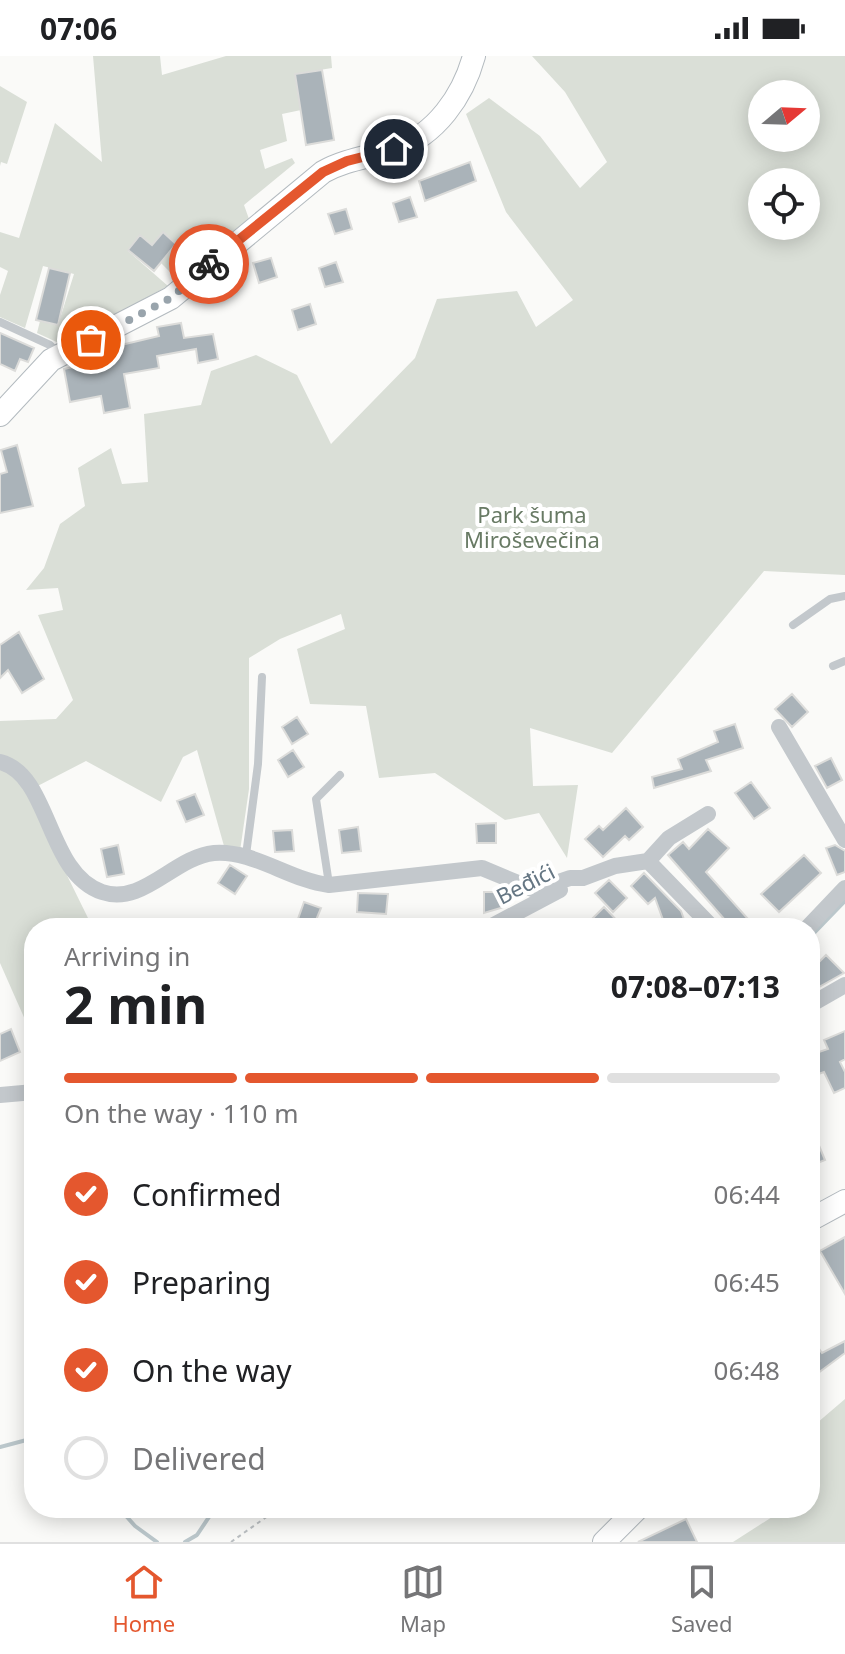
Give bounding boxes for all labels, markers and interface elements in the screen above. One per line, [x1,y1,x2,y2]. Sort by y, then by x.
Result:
text: 07:06 [40,8,117,49]
north arrow [748,80,820,152]
map controls [748,80,820,240]
pin [360,115,428,183]
icon: home [372,127,416,171]
button: locate [748,168,820,240]
courier [169,224,249,304]
icon: bike [187,242,231,286]
pin [57,306,125,374]
icon: bag [69,318,113,362]
park label: Park šuma Miroševečina [464,499,600,554]
street label: Beđići [490,856,560,910]
text: Arriving in [64,938,190,974]
text: 07:08–07:13 [611,966,780,1007]
text: 2 min [64,968,207,1039]
text: On the way · 110 m [64,1095,298,1131]
icon: check [64,1172,108,1216]
text: Confirmed [132,1174,282,1215]
text: 06:44 [714,1176,780,1212]
icon: check [64,1260,108,1304]
text: Preparing [132,1262,271,1303]
text: 06:45 [714,1264,780,1300]
icon: check [64,1348,108,1392]
text: On the way [132,1350,292,1391]
text: 06:48 [714,1352,780,1388]
text: Delivered [132,1438,266,1479]
tab: Home [113,1560,175,1638]
tab: Map [400,1560,446,1638]
tab: Saved [671,1560,732,1638]

